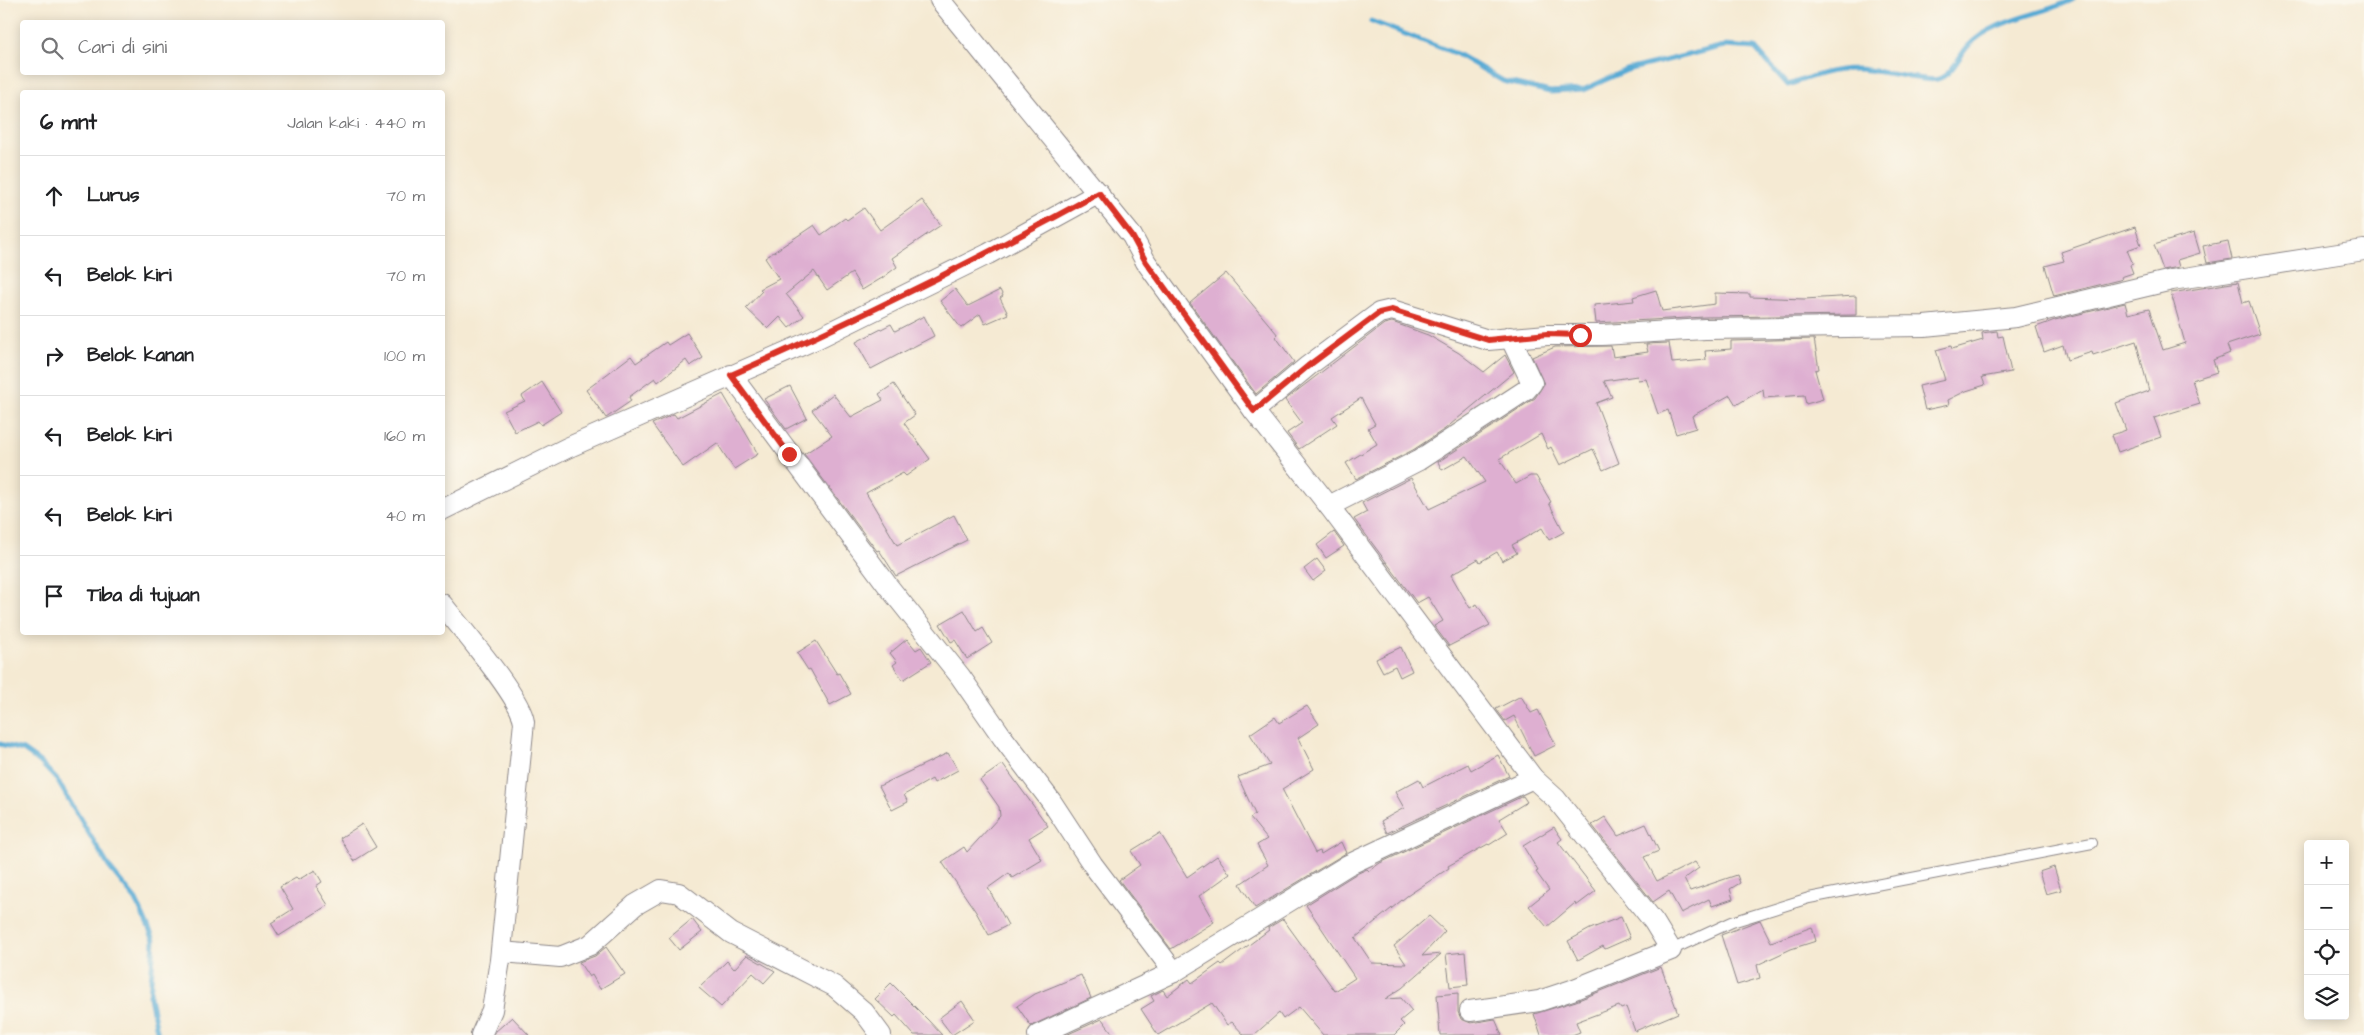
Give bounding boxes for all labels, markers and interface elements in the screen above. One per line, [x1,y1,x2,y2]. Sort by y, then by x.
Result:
search box [20,20,445,75]
icon: search [38,34,66,62]
text: Cari di sini [78,34,167,61]
text: 6 mnt [40,108,97,137]
text: Jalan kaki · 440 m [287,112,425,134]
icon: ahead [40,182,68,210]
text: Lurus [87,182,139,209]
text: 70 m [386,185,425,207]
icon: left [40,262,68,290]
text: Belok kiri [87,262,172,289]
text: 70 m [386,265,425,287]
route start [1569,324,1592,347]
icon: right [40,342,68,370]
text: Belok kanan [87,342,194,369]
text: 100 m [384,345,425,367]
icon: left [40,422,68,450]
text: Belok kiri [87,422,172,449]
text: 160 m [384,425,425,447]
route end [778,443,801,466]
icon: left [40,502,68,530]
text: Belok kiri [87,502,172,529]
text: 40 m [385,505,425,527]
icon: arrive [40,582,68,610]
text: Tiba di tujuan [87,582,199,609]
map controls [2304,840,2349,1020]
button: + [2304,840,2349,885]
button: − [2304,885,2349,930]
button: locate [2304,930,2349,975]
button: layers [2304,975,2349,1020]

